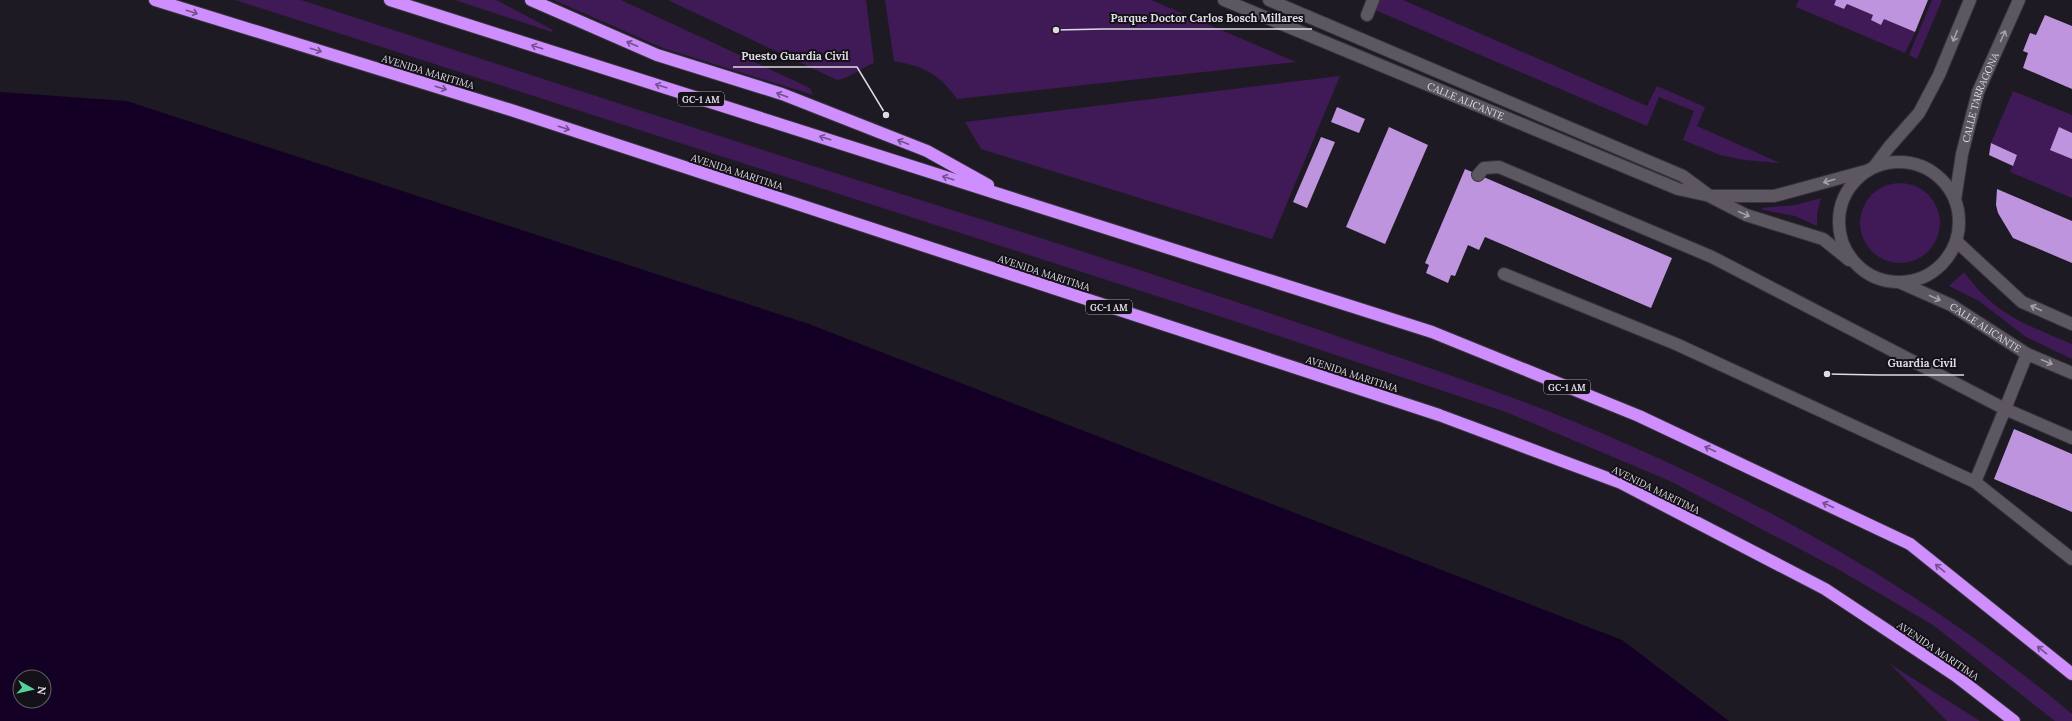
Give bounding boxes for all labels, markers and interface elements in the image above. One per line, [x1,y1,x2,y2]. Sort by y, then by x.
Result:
callout: Parque Doctor Carlos Bosch Millares [1103,6,1312,29]
one-way arrow [186,8,198,16]
text: Parque Doctor Carlos Bosch Millares [1111,11,1303,25]
one-way arrow [1951,30,1958,42]
one-way arrow [2000,31,2007,43]
one-way arrow [627,40,639,48]
one-way arrow [530,43,543,50]
callout: Puesto Guardia Civil [733,44,857,67]
one-way arrow [310,47,323,54]
text: Puesto Guardia Civil [741,49,849,63]
street label: CALLE TARRAGONA [1959,50,2002,144]
street label: AVENIDA MARITIMA [379,51,477,92]
street label: CALLE ALICANTE [1425,79,1506,123]
one-way arrow [654,82,667,89]
one-way arrow [434,85,447,92]
one-way arrow [776,90,788,98]
road number: GC-1 AM [678,92,724,106]
one-way arrow [558,124,570,132]
one-way arrow [819,134,831,142]
one-way arrow [898,137,910,145]
street label: AVENIDA MARITIMA [688,151,785,193]
one-way arrow [942,174,955,181]
one-way arrow [1822,178,1835,185]
one-way arrow [1738,211,1750,218]
street label: AVENIDA MARITIMA [995,252,1092,294]
one-way arrow [1928,295,1940,302]
road number: GC-1 AM [1086,300,1132,314]
street label: CALLE ALICANTE [1947,300,2024,355]
one-way arrow [2031,304,2043,312]
callout: Guardia Civil [1879,352,1964,375]
street label: AVENIDA MARITIMA [1303,353,1400,395]
text: Guardia Civil [1888,356,1957,370]
one-way arrow [2041,359,2053,367]
road number: GC-1 AM [1544,380,1590,394]
one-way arrow [1704,445,1716,452]
street label: AVENIDA MARITIMA [1609,463,1703,517]
one-way arrow [1822,501,1834,508]
one-way arrow [1935,564,1946,573]
street label: AVENIDA MARITIMA [1894,618,1982,684]
one-way arrow [2036,645,2047,654]
north arrow [12,669,52,709]
text: N [34,685,49,696]

